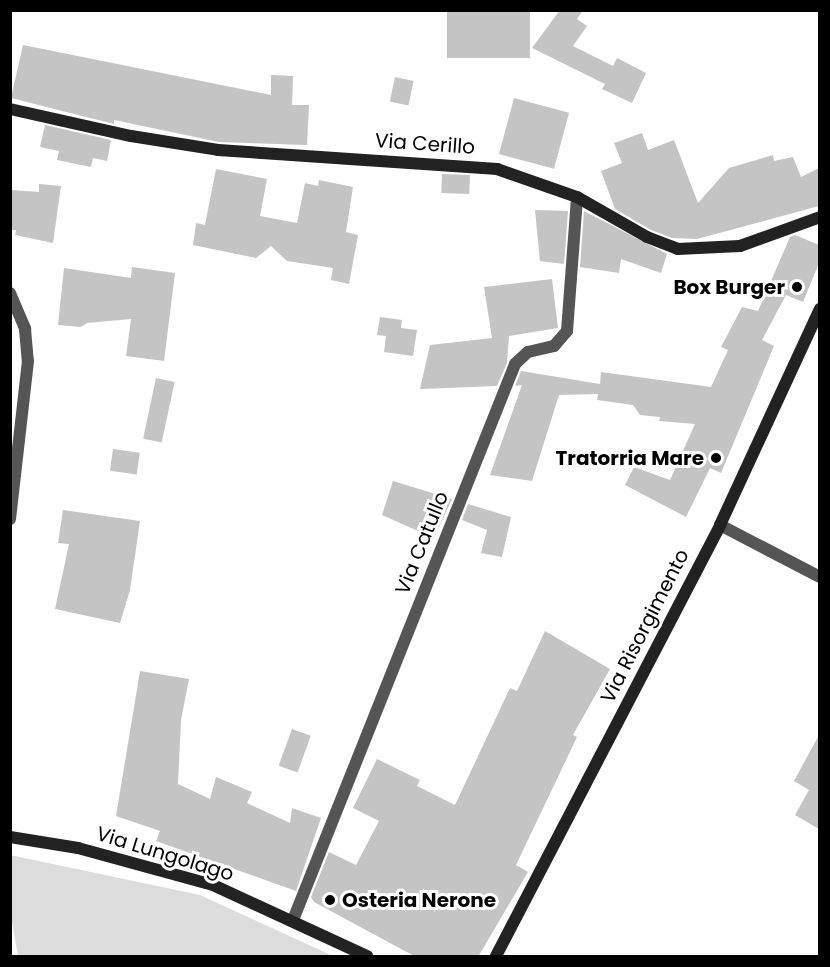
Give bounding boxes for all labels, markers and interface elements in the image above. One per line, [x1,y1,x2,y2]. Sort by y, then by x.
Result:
street label: Via Cerillo [374,129,476,159]
place label: Box Burger [673,275,785,299]
marker: Box Burger [790,280,804,294]
place label: Tratorria Mare [556,446,704,470]
marker: Tratorria Mare [709,451,723,465]
street label: Via Catullo [390,488,454,598]
street label: Via Risorgimento [596,545,694,707]
street label: Via Lungolago [93,822,237,886]
place label: Osteria Nerone [342,888,496,912]
marker: Osteria Nerone [323,893,337,907]

